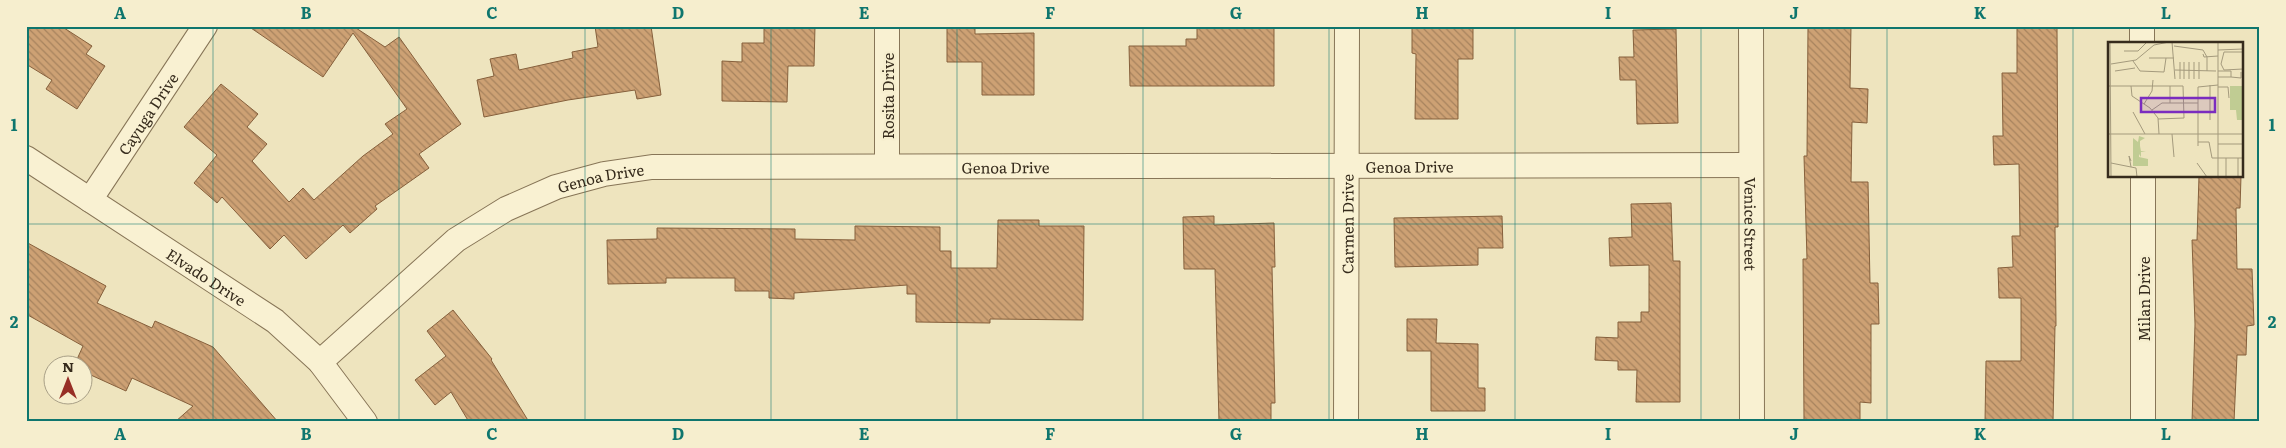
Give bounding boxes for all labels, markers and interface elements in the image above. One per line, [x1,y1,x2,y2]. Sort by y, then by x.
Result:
text: A [114,0,126,24]
text: B [300,0,312,24]
text: C [486,0,498,24]
text: D [672,0,684,24]
text: E [859,0,870,24]
text: F [1045,0,1055,24]
text: G [1230,0,1242,24]
text: H [1415,0,1429,24]
text: I [1605,0,1611,24]
text: J [1789,0,1799,24]
text: K [1974,0,1987,24]
text: L [2161,0,2171,24]
inset map [2108,42,2244,178]
street label: Rosita Drive [876,52,899,139]
street label: Cayuga Drive [112,67,183,159]
text: 1 [11,112,18,136]
text: 1 [2269,112,2276,136]
street label: Genoa Drive [1366,154,1454,177]
street label: Genoa Drive [962,155,1050,178]
street label: Genoa Drive [555,157,646,198]
street label: Carmen Drive [1335,174,1358,274]
street label: Venice Street [1740,177,1763,271]
street label: Elvado Drive [162,242,251,311]
street label: Milan Drive [2132,256,2155,342]
text: 2 [10,309,19,333]
text: 2 [2268,309,2277,333]
north arrow [42,356,92,406]
text: N [62,356,74,376]
text: A [114,421,126,445]
text: B [300,421,312,445]
text: C [486,421,498,445]
text: D [672,421,684,445]
text: E [859,421,870,445]
text: F [1045,421,1055,445]
text: G [1230,421,1242,445]
text: H [1415,421,1429,445]
text: I [1605,421,1611,445]
text: J [1789,421,1799,445]
text: K [1974,421,1987,445]
text: L [2161,421,2171,445]

